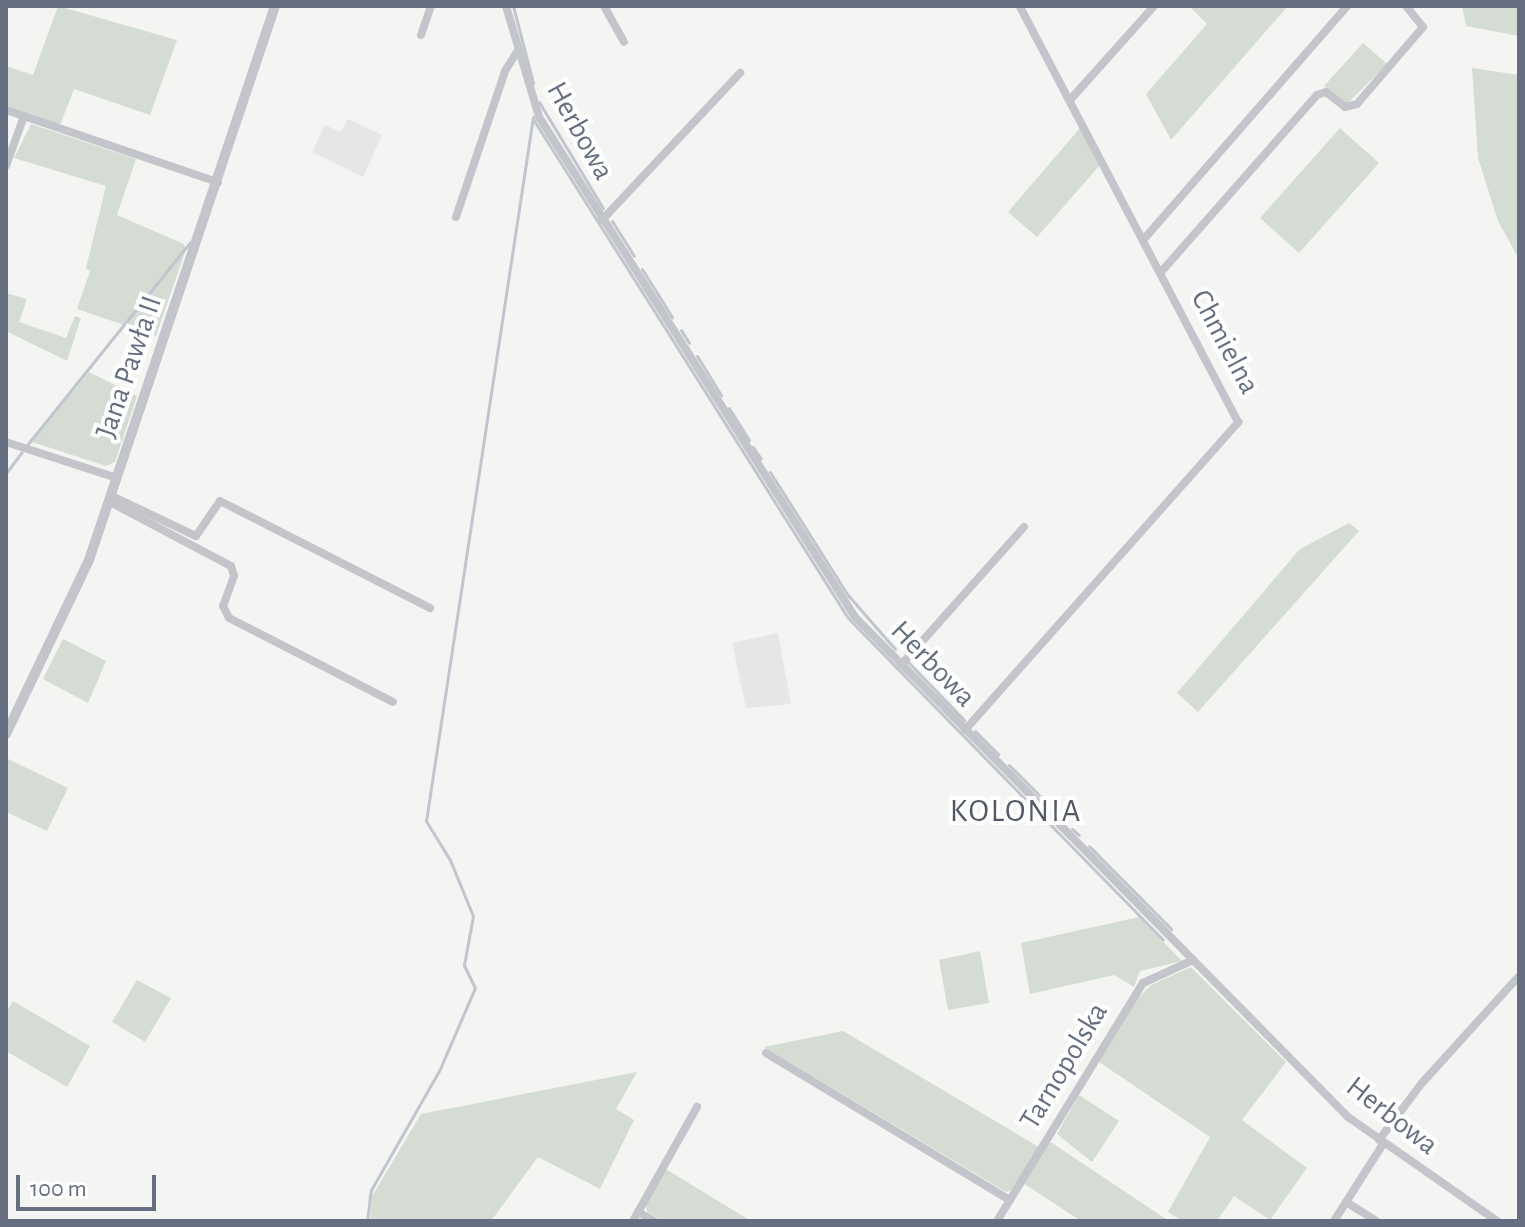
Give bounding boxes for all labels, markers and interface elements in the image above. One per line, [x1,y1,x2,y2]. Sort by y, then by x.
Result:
street label: Herbowa [538,76,622,186]
street label: Chmielna [1183,284,1267,400]
street label: Jana Pawła II [88,291,170,443]
street label: Herbowa [883,613,983,715]
district label: KOLONIA [950,792,1082,830]
street label: Tarnopolska [1012,996,1116,1136]
street label: Herbowa [1339,1069,1445,1163]
scale bar [20,1159,160,1209]
text: 100 m [30,1177,87,1201]

